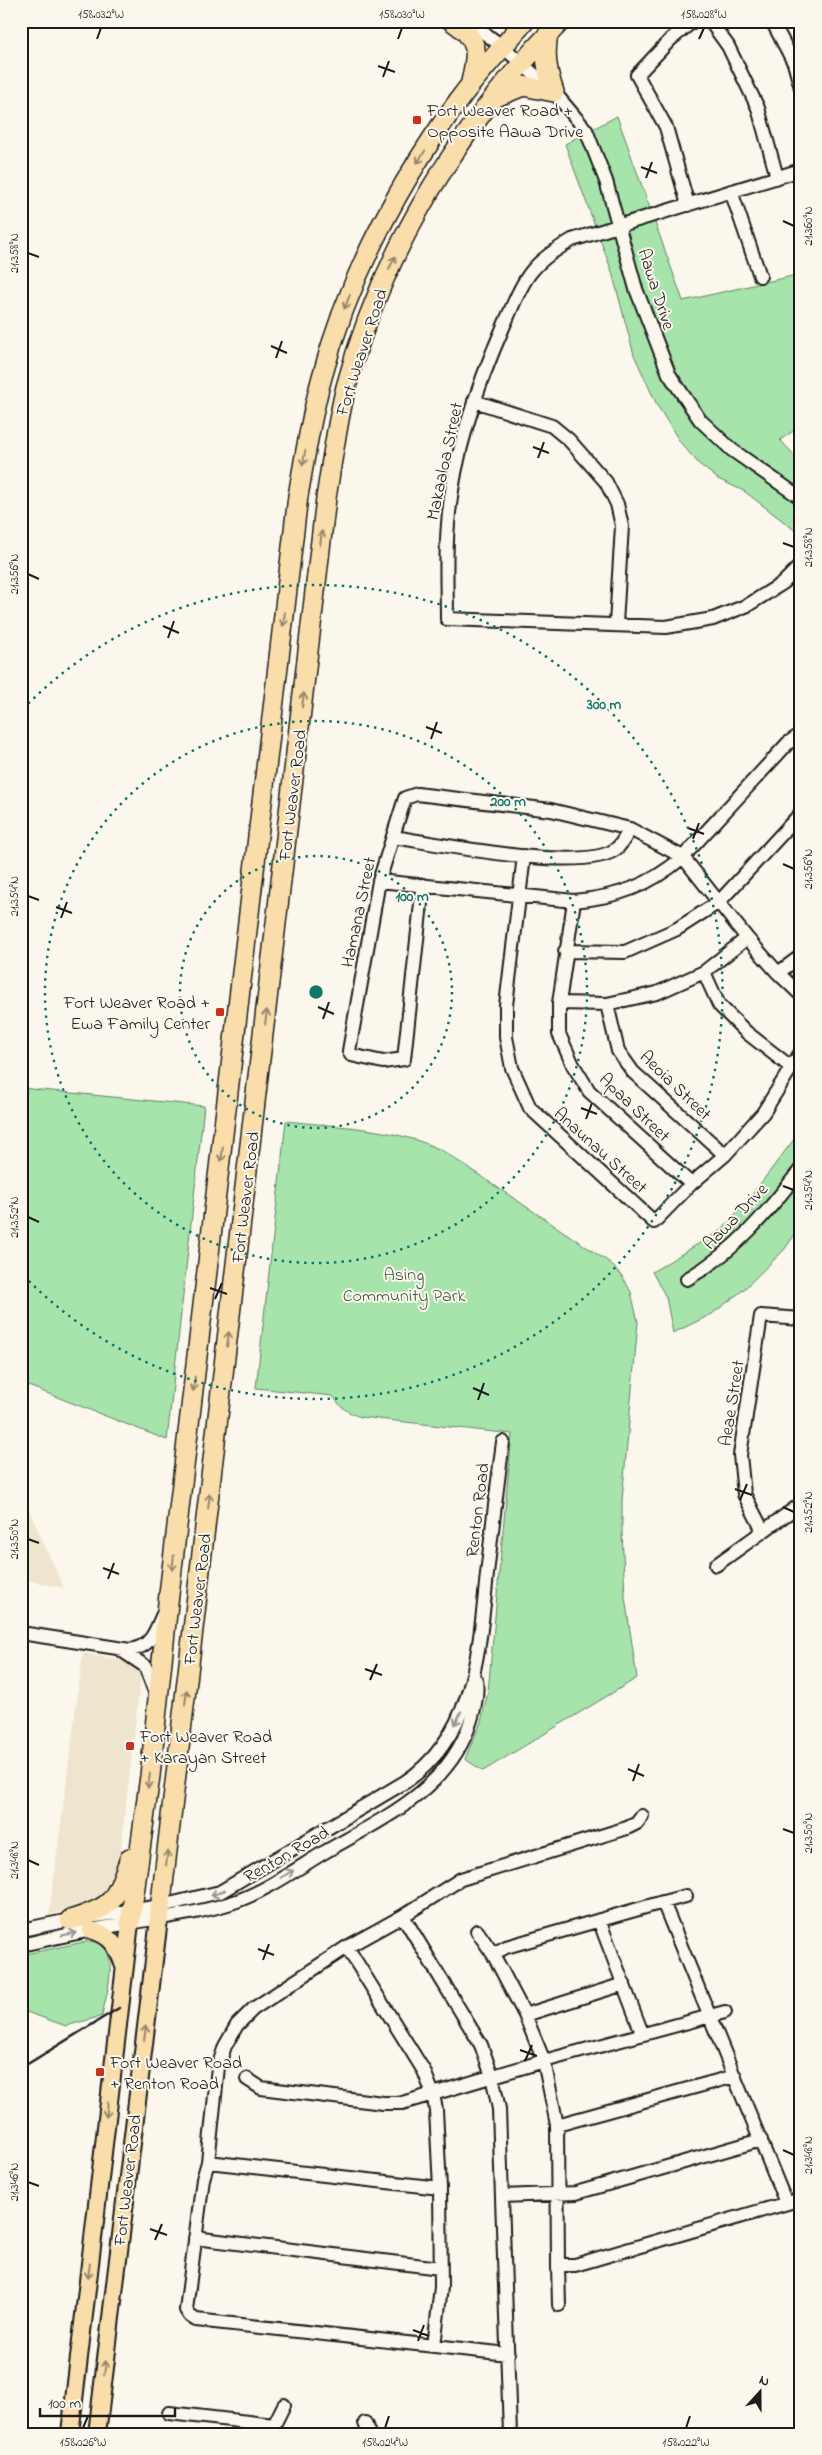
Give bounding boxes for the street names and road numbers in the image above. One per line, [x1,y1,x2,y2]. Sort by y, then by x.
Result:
street label: Aawa Drive [630,245,681,335]
street label: Fort Weaver Road [330,286,396,420]
street label: Makaaloa Street [421,400,471,523]
street label: Fort Weaver Road [273,728,315,863]
street label: Hamana Street [336,855,384,970]
street label: Aeoia Street [633,1045,716,1128]
street label: Apaa Street [592,1068,675,1149]
street label: Anaunau Street [547,1102,652,1201]
street label: Fort Weaver Road [226,1130,268,1265]
street label: Aawa Drive [698,1177,776,1257]
street label: Aeae Street [713,1358,753,1448]
street label: Renton Road [460,1462,498,1559]
street label: Fort Weaver Road [178,1532,220,1667]
street label: Renton Road [239,1821,335,1891]
street label: Fort Weaver Road [108,2113,150,2248]

